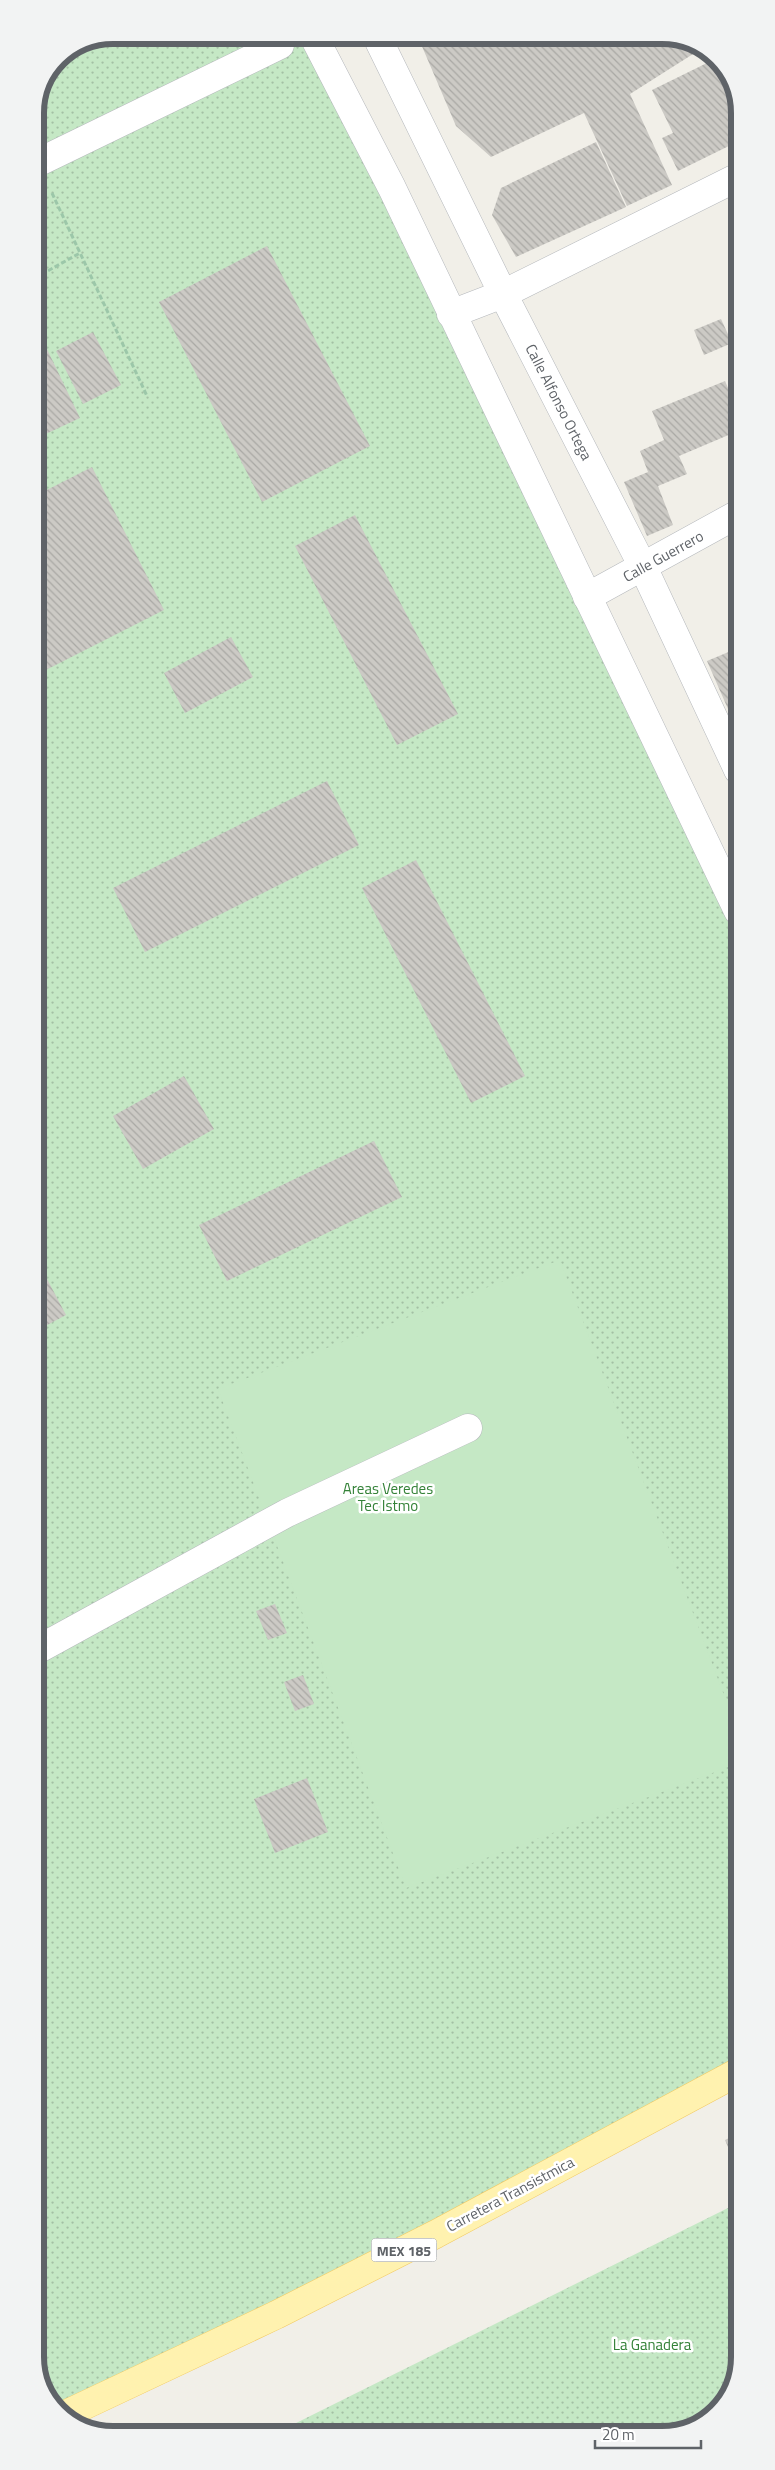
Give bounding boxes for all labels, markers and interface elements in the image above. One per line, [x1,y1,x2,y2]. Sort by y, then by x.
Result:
street label: Calle Alfonso Ortega [520,340,599,465]
street label: Calle Guerrero [618,524,708,588]
park label: Areas Veredes Tec Istmo [343,1477,433,1517]
street label: Carretera Transistmica [442,2150,579,2237]
road number: MEX 185 [372,2238,436,2262]
park label: La Ganadera [613,2333,692,2356]
scale bar [595,2418,701,2450]
text: 20 m [602,2423,635,2446]

